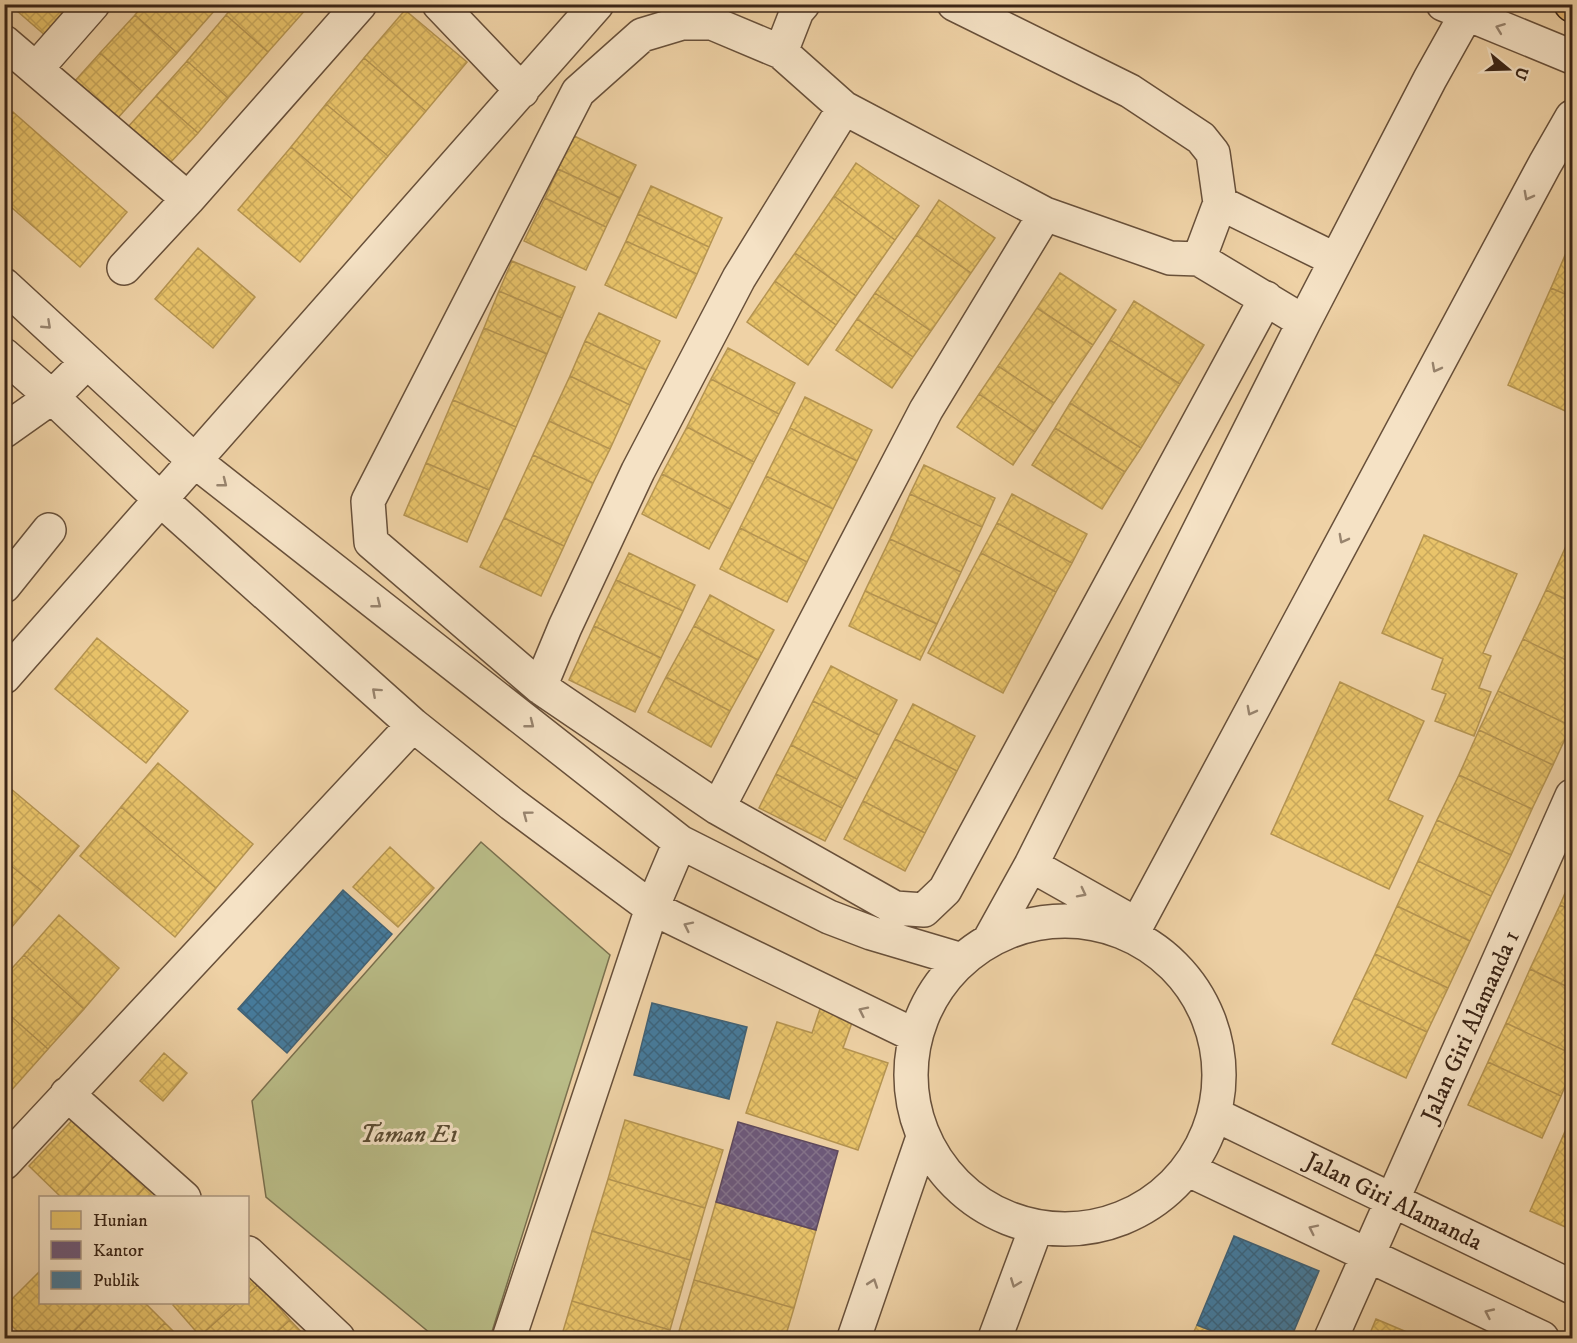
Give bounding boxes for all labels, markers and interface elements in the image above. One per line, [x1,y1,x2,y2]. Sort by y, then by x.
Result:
one-way arrow [1495,23,1505,36]
north arrow [1478,39,1538,99]
text: U [1510,64,1533,83]
one-way arrow [1524,189,1535,200]
one-way arrow [41,318,51,329]
one-way arrow [1431,361,1443,372]
one-way arrow [217,476,228,487]
one-way arrow [1339,533,1350,544]
one-way arrow [370,596,381,607]
one-way arrow [372,688,383,699]
one-way arrow [1247,705,1258,716]
one-way arrow [523,717,534,728]
one-way arrow [523,812,534,823]
one-way arrow [1076,886,1087,897]
one-way arrow [683,921,694,933]
street label: Jalan Giri Alamanda 1 [1414,926,1527,1129]
one-way arrow [858,1006,869,1018]
park label: Taman E1 [360,1120,458,1150]
street label: Jalan Giri Alamanda [1298,1145,1488,1258]
legend [39,1196,249,1304]
text: Hunian [93,1210,148,1232]
one-way arrow [1309,1225,1320,1237]
text: Kantor [93,1240,144,1262]
text: Publik [93,1270,140,1292]
one-way arrow [1010,1277,1023,1288]
one-way arrow [866,1278,879,1289]
one-way arrow [1485,1309,1496,1321]

